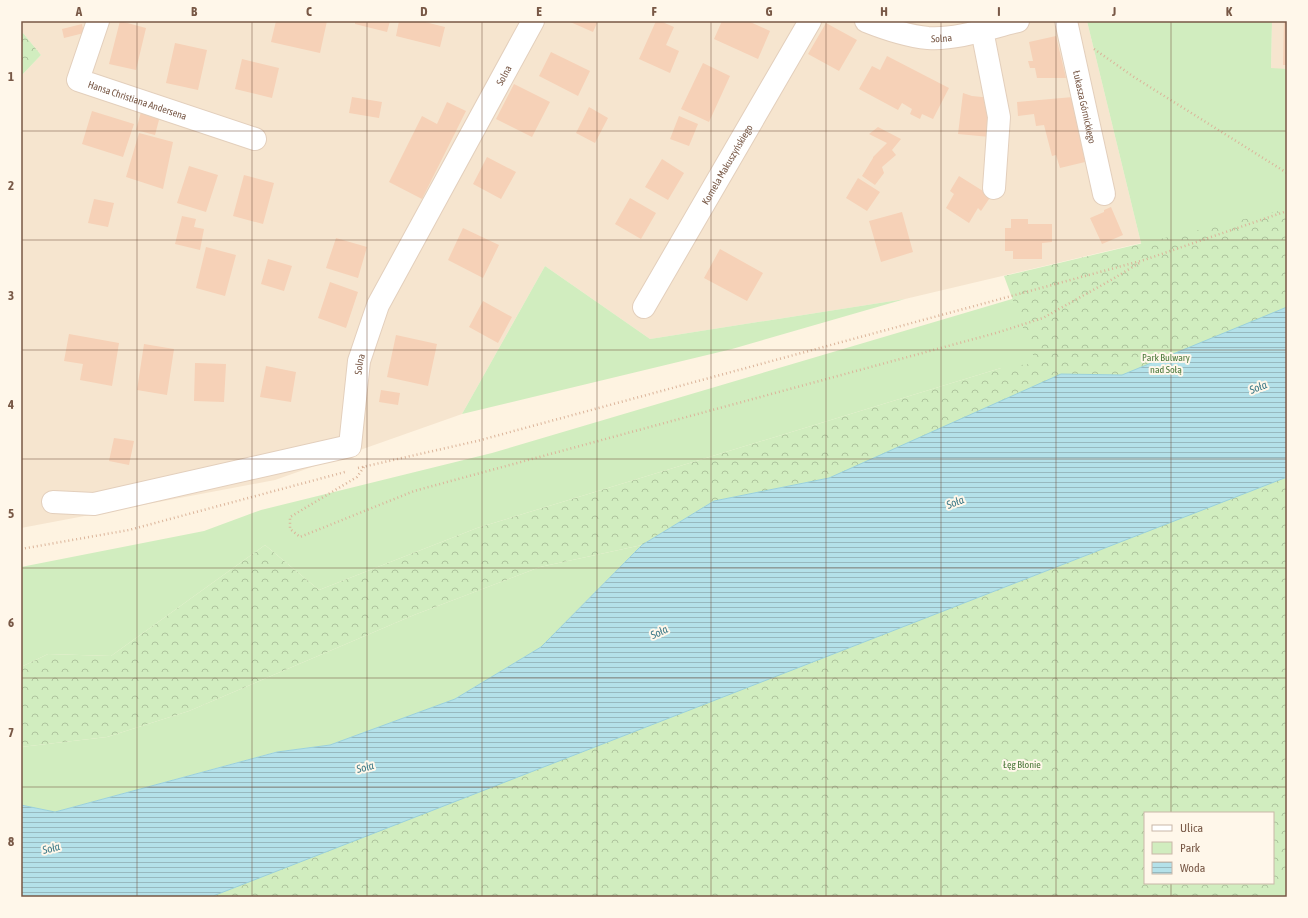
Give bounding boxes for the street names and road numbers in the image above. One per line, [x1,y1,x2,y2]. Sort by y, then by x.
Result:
street label: Solna [931,32,953,44]
street label: Solna [494,63,513,87]
street label: Łukasza Górnickiego [1072,69,1098,145]
street label: Hansa Christiana Andersena [87,78,189,122]
street label: Kornela Makuszyńskiego [699,122,754,206]
street label: Solna [352,352,367,375]

